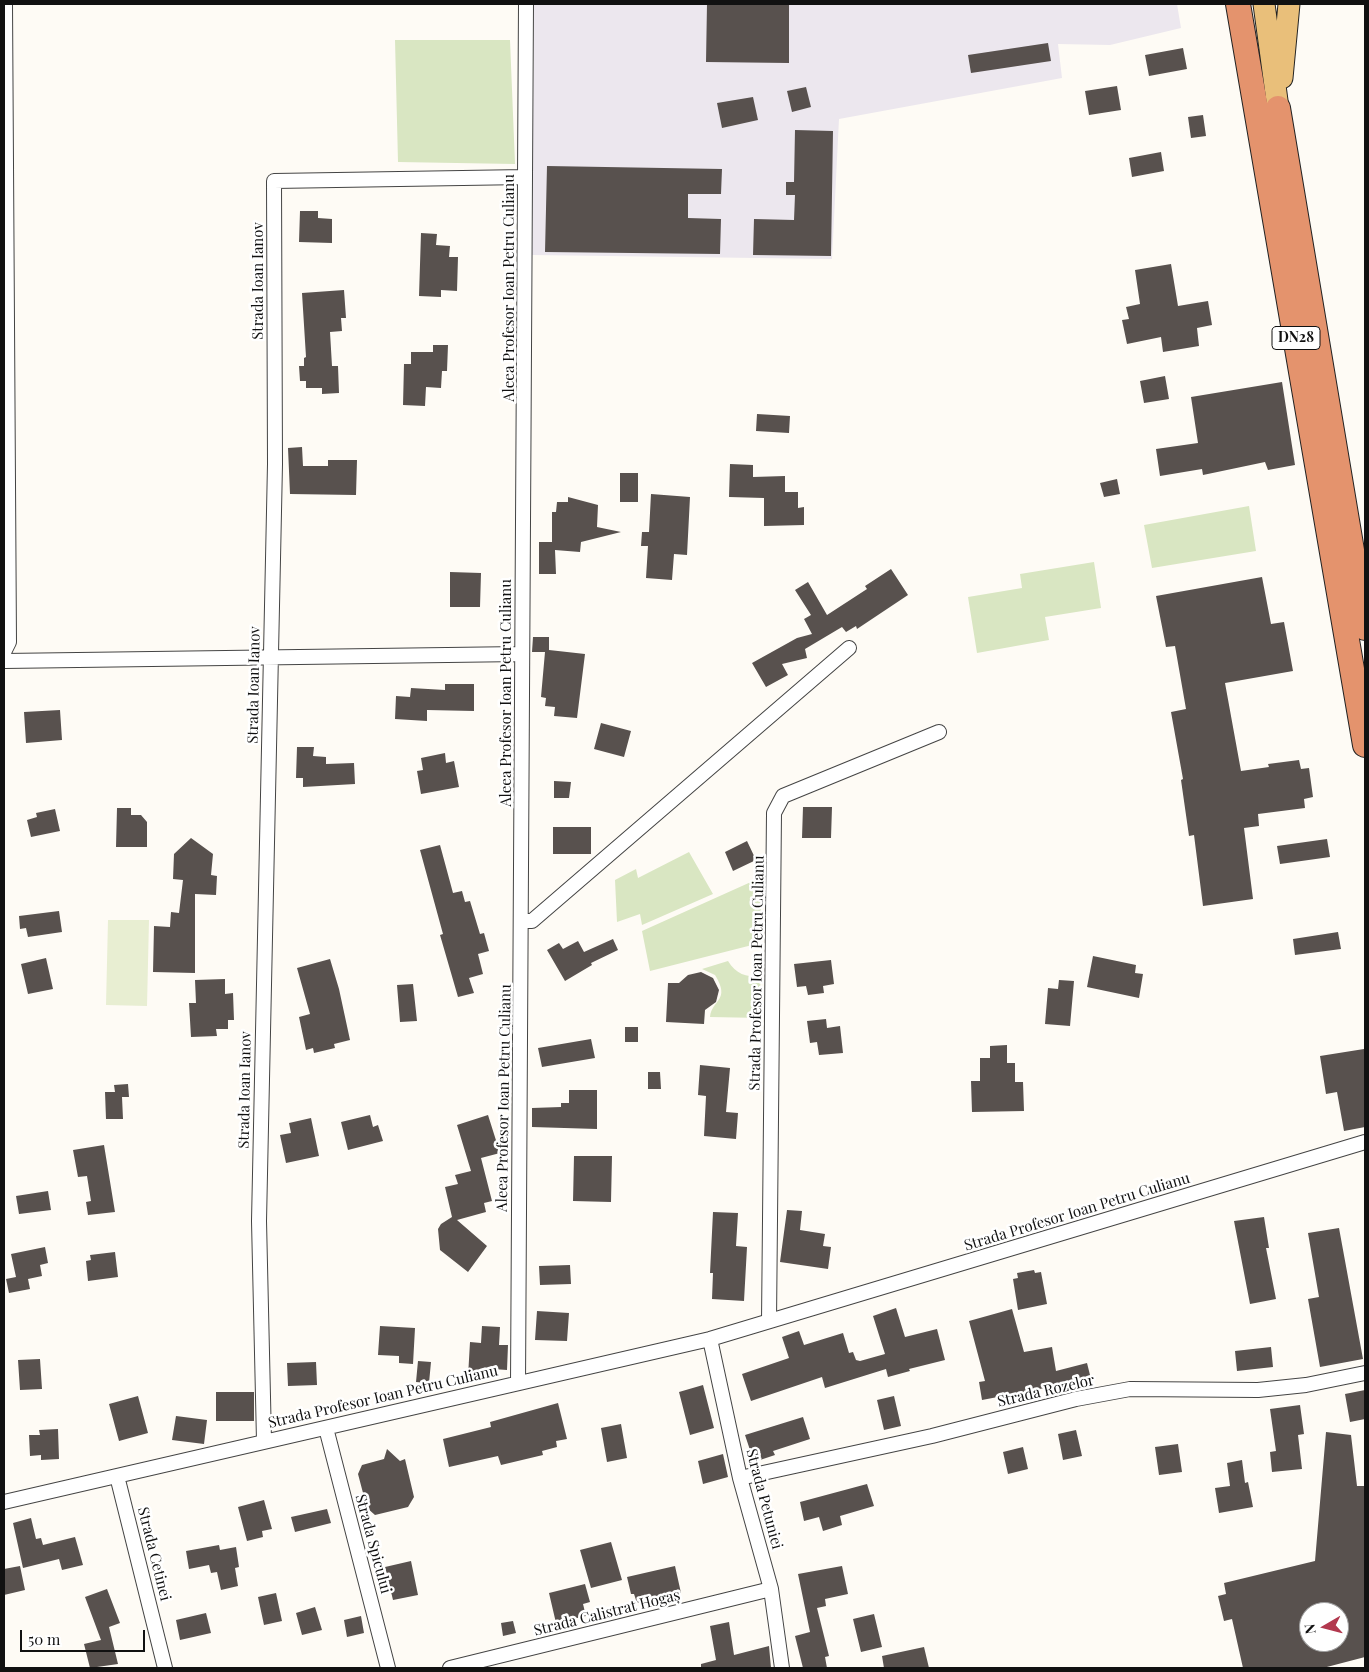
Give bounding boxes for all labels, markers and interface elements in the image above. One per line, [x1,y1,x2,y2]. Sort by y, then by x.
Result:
street label: Aleea Profesor Ioan Petru Culianu [500,174,518,402]
street label: Strada Ioan Ianov [249,222,267,340]
road number: DN28 [1272,326,1320,349]
street label: Aleea Profesor Ioan Petru Culianu [497,579,515,807]
street label: Strada Ioan Ianov [244,626,264,744]
street label: Strada Profesor Ioan Petru Culianu [746,855,768,1091]
street label: Aleea Profesor Ioan Petru Culianu [493,984,515,1212]
street label: Strada Ioan Ianov [235,1031,255,1149]
street label: Strada Profesor Ioan Petru Culianu [962,1169,1192,1255]
street label: Strada Profesor Ioan Petru Culianu [266,1362,500,1432]
street label: Strada Rozelor [996,1371,1096,1411]
street label: Strada Petuniei [742,1447,786,1551]
street label: Strada Spicului [351,1492,395,1596]
street label: Strada Cetinei [134,1505,174,1603]
street label: Strada Calistrat Hogaș [532,1586,682,1640]
north arrow [1299,1602,1349,1652]
scale bar [22,1620,148,1652]
text: N [1300,1623,1320,1635]
text: 50 m [28,1629,60,1649]

